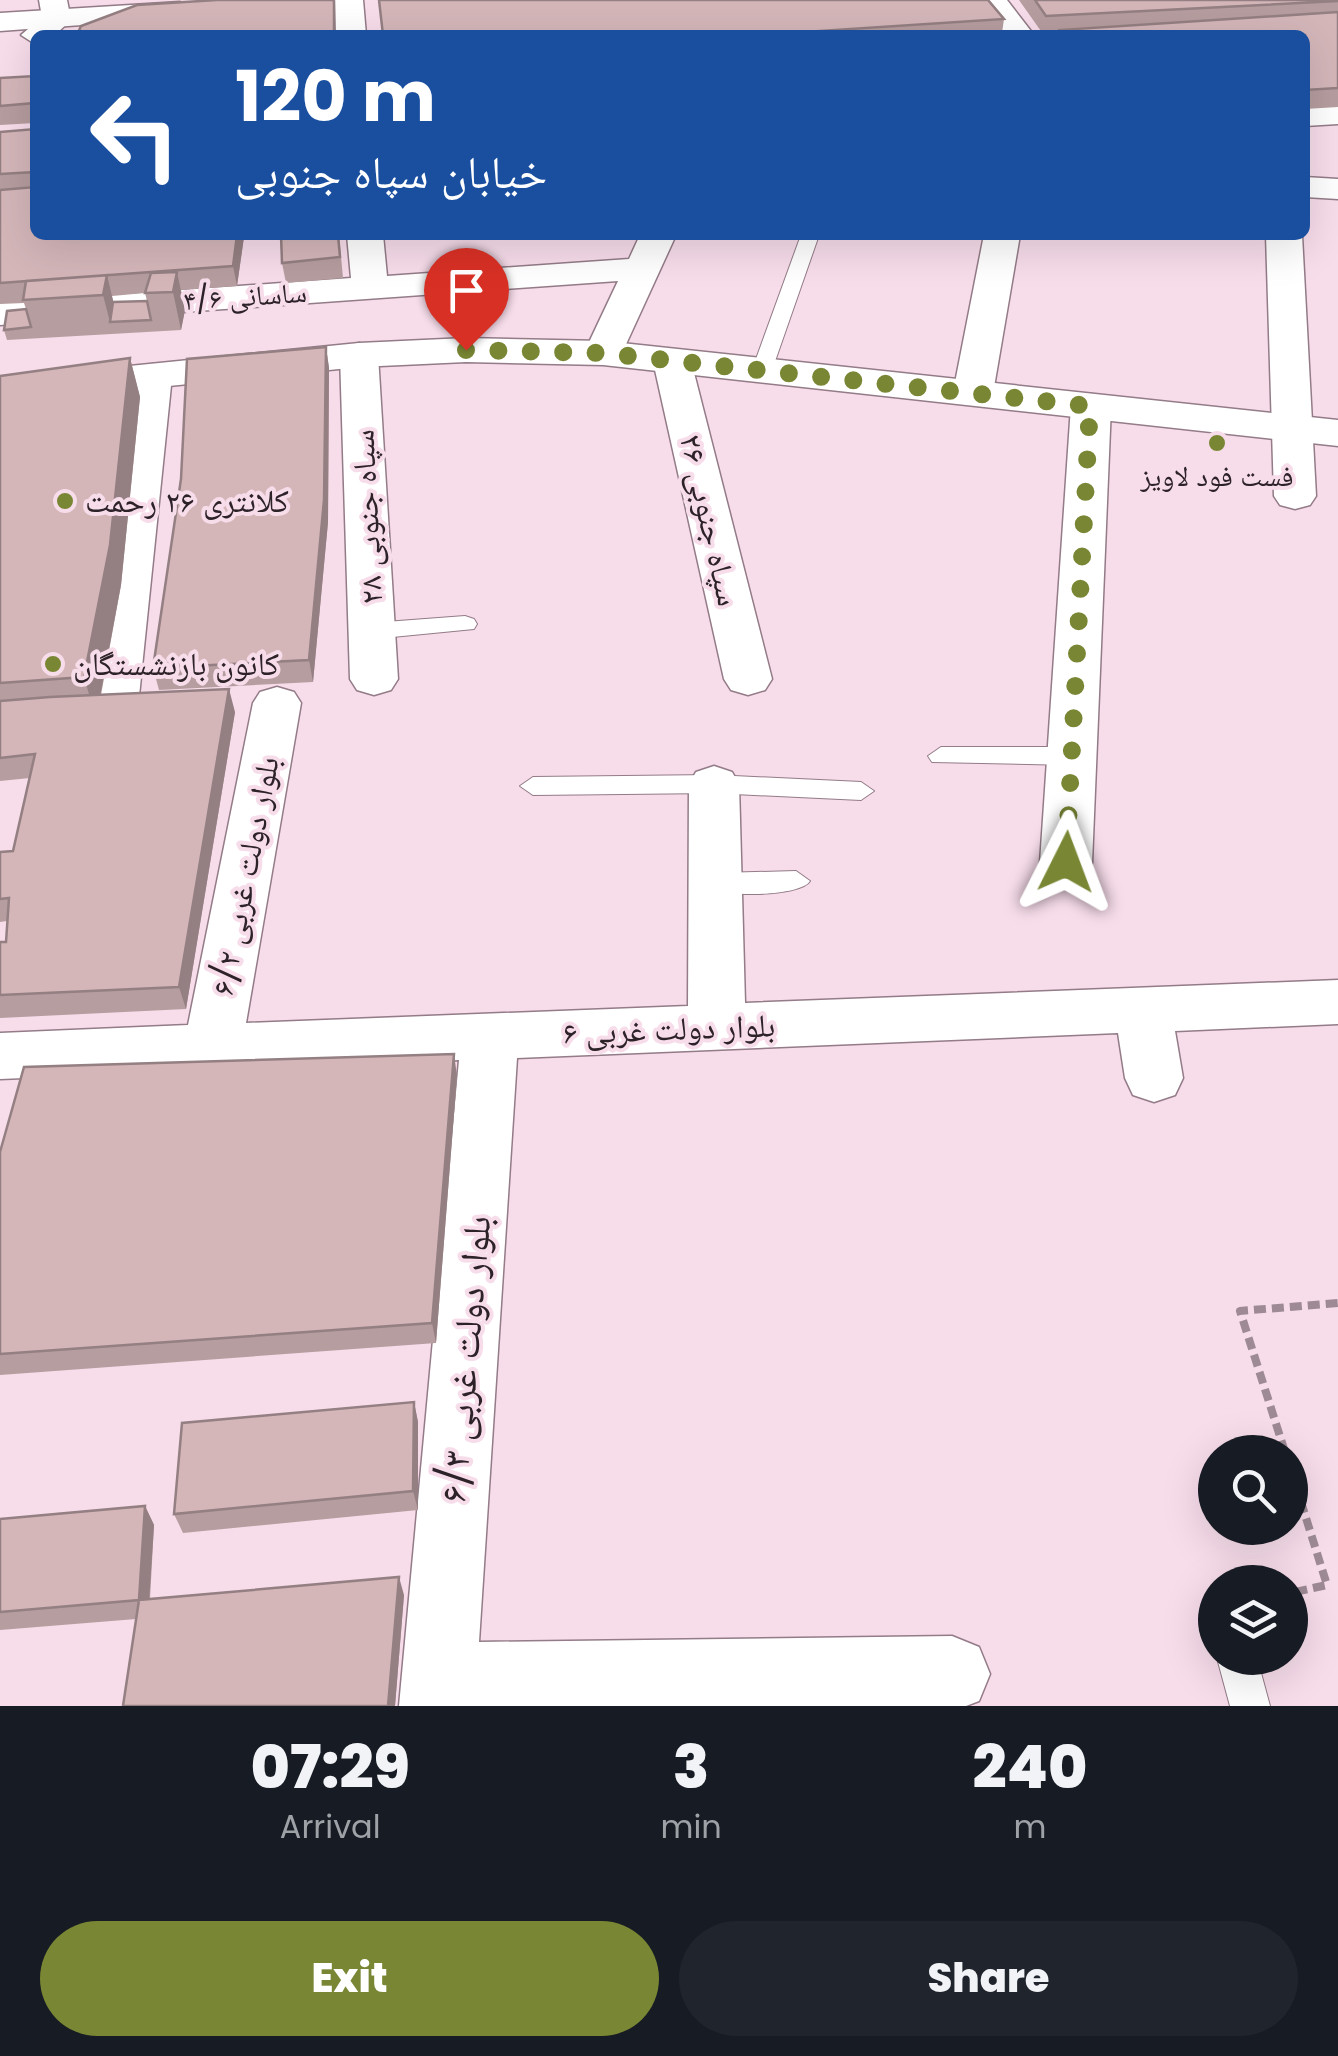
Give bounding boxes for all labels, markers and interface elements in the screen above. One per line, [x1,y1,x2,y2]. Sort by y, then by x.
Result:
text: 120 m [235,47,436,146]
icon: left [70,70,200,200]
text: خیابان سپاه جنوبی [235,141,547,204]
pin [424,248,509,351]
icon: arrive [439,263,494,318]
street label: ۴/۶ ساسانی [182,273,308,320]
street label: ۲۸ سپاه جنوبی [339,428,394,606]
street label: ۲۶ سپاه جنوبی [669,430,752,610]
marker: فست فود لاویز [1206,432,1228,454]
place label: فست فود لاویز [1139,457,1294,496]
place label: کلانتری ۲۶ رحمت [85,478,289,523]
marker: کلانتری ۲۶ رحمت [54,490,76,512]
place label: کانون بازنشستگان [73,641,279,686]
marker: کانون بازنشستگان [42,653,64,675]
street label: بلوار دولت غربی ۶/۲ [199,753,290,999]
position arrow [1014,810,1118,914]
street label: بلوار دولت غربی ۶ [562,1002,776,1055]
street label: بلوار دولت غربی ۶/۳ [426,1213,503,1505]
map controls [1198,1435,1308,1675]
button: search [1198,1435,1308,1545]
button: layers [1198,1565,1308,1675]
text: 07:29 [251,1725,410,1809]
text: 3 [673,1725,709,1809]
text: 240 [972,1725,1087,1809]
text: Arrival [280,1804,381,1849]
text: min [661,1804,722,1849]
text: m [1013,1804,1046,1849]
button: Exit [40,1921,659,2036]
button: Share [679,1921,1298,2036]

